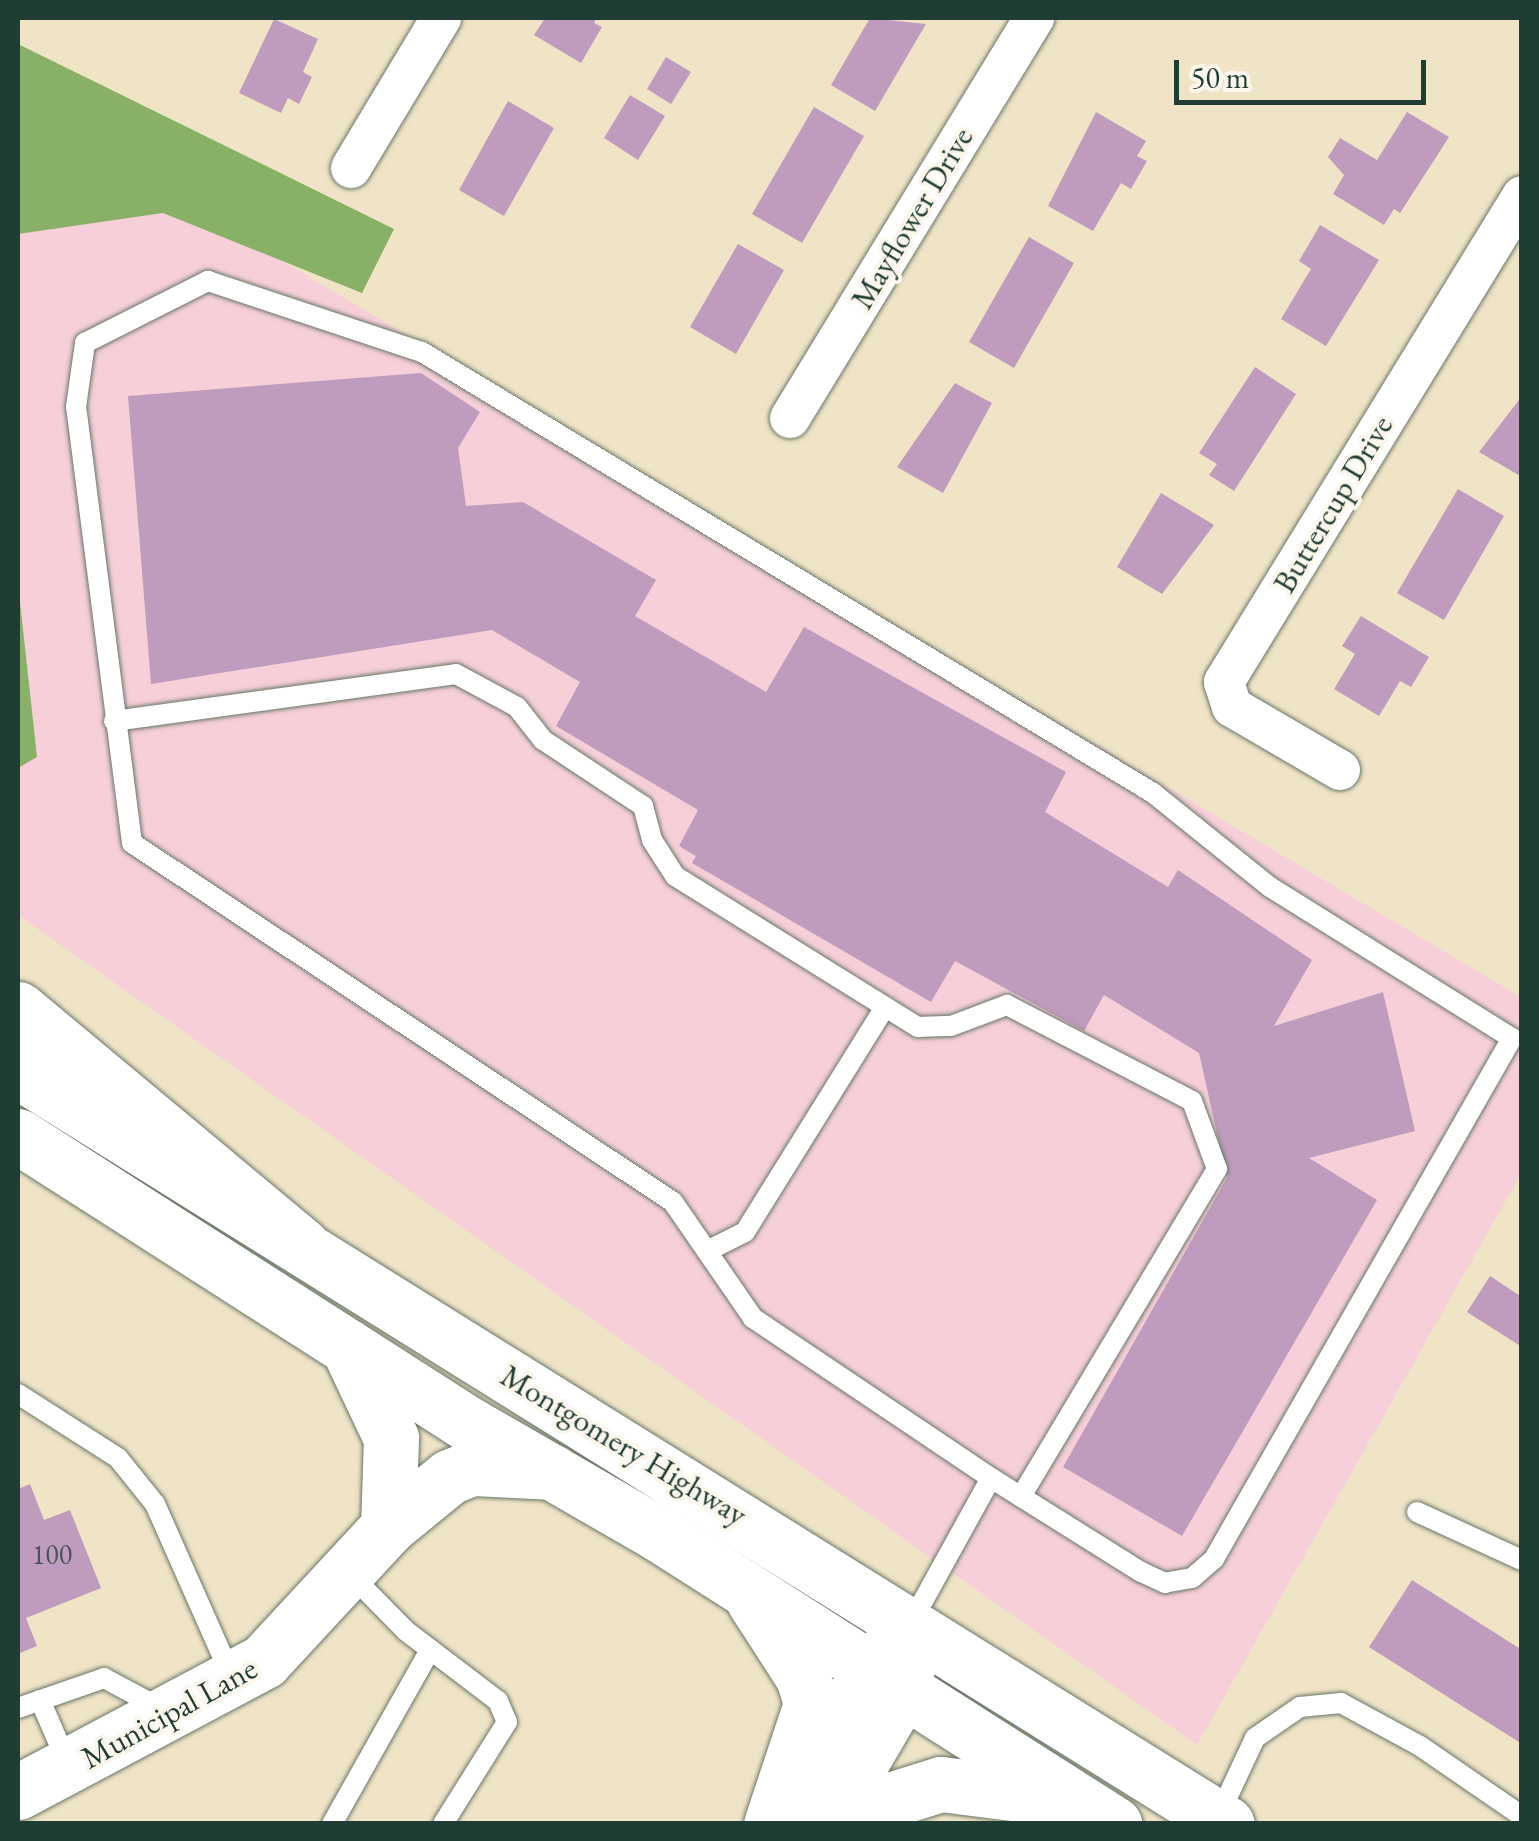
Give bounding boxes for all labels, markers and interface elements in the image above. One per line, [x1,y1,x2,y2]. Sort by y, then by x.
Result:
scale bar [1179,40,1432,102]
text: 50 m [1191,58,1249,97]
street label: Mayflower Drive [843,120,981,316]
street label: Buttercup Drive [1265,408,1401,600]
street label: Montgomery Highway [494,1356,754,1534]
house number: 100 [32,1537,72,1571]
street label: Municipal Lane [74,1649,264,1777]

